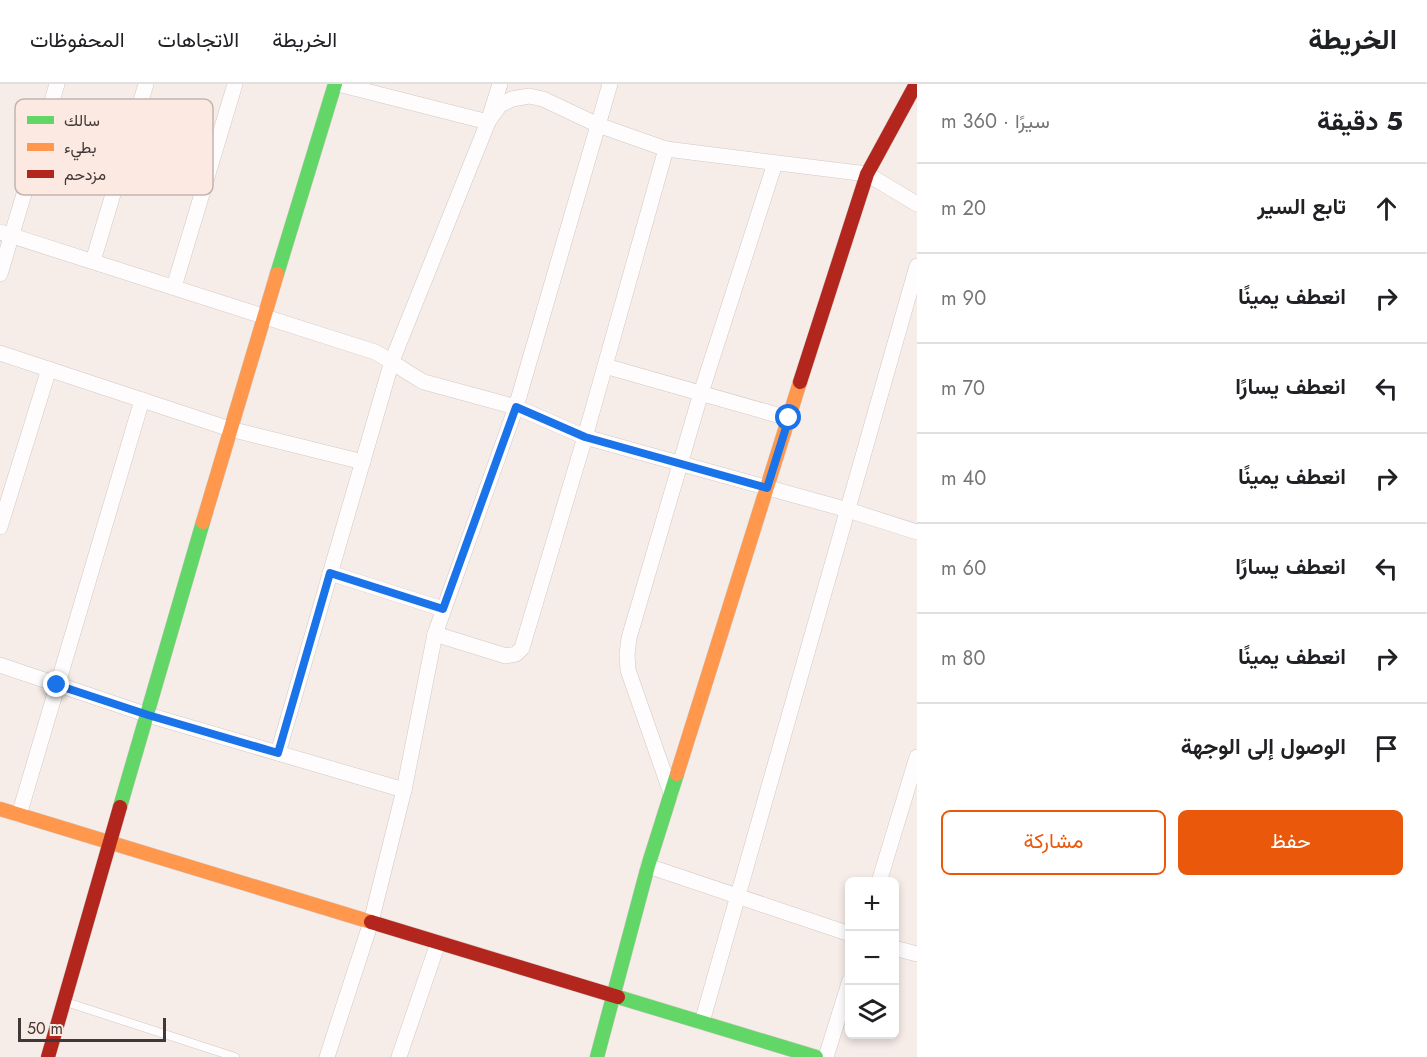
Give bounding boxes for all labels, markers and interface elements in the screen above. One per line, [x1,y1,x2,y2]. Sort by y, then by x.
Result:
text: الخريطة [1308,19,1397,60]
text: المحفوظات [30,25,125,55]
text: الاتجاهات [158,25,239,55]
text: الخريطة [272,25,337,55]
legend [15,99,213,195]
text: 5 دقيقة [1317,102,1403,140]
text: سيرًا · 360 m [941,107,1050,136]
text: سالك [64,109,100,132]
text: بطيء [64,136,96,161]
text: مزدحم [64,163,106,186]
text: تابع السير [1257,190,1346,222]
icon: ahead [1370,192,1403,225]
text: 20 m [941,194,986,223]
text: انعطف يمينًا [1238,280,1346,312]
icon: right [1370,282,1403,315]
text: 90 m [941,284,986,313]
text: انعطف يسارًا [1235,370,1346,402]
icon: left [1370,372,1403,405]
text: 70 m [941,374,985,403]
route start [775,404,801,430]
text: انعطف يمينًا [1238,460,1346,492]
icon: right [1370,462,1403,495]
text: 40 m [941,464,986,493]
text: انعطف يسارًا [1235,550,1346,582]
icon: left [1370,552,1403,585]
text: 60 m [941,554,986,583]
text: انعطف يمينًا [1238,640,1346,672]
icon: right [1370,642,1403,675]
text: 80 m [941,644,986,673]
route end [43,671,69,697]
text: الوصول إلى الوجهة [1181,730,1346,762]
icon: arrive [1370,732,1403,765]
button: مشاركة [941,810,1166,875]
button: حفظ [1178,810,1403,875]
map controls [845,877,899,1039]
button: + [845,877,899,931]
button: − [845,931,899,985]
button: layers [845,985,899,1039]
scale bar [18,1015,166,1042]
text: 50 m [27,1017,63,1040]

